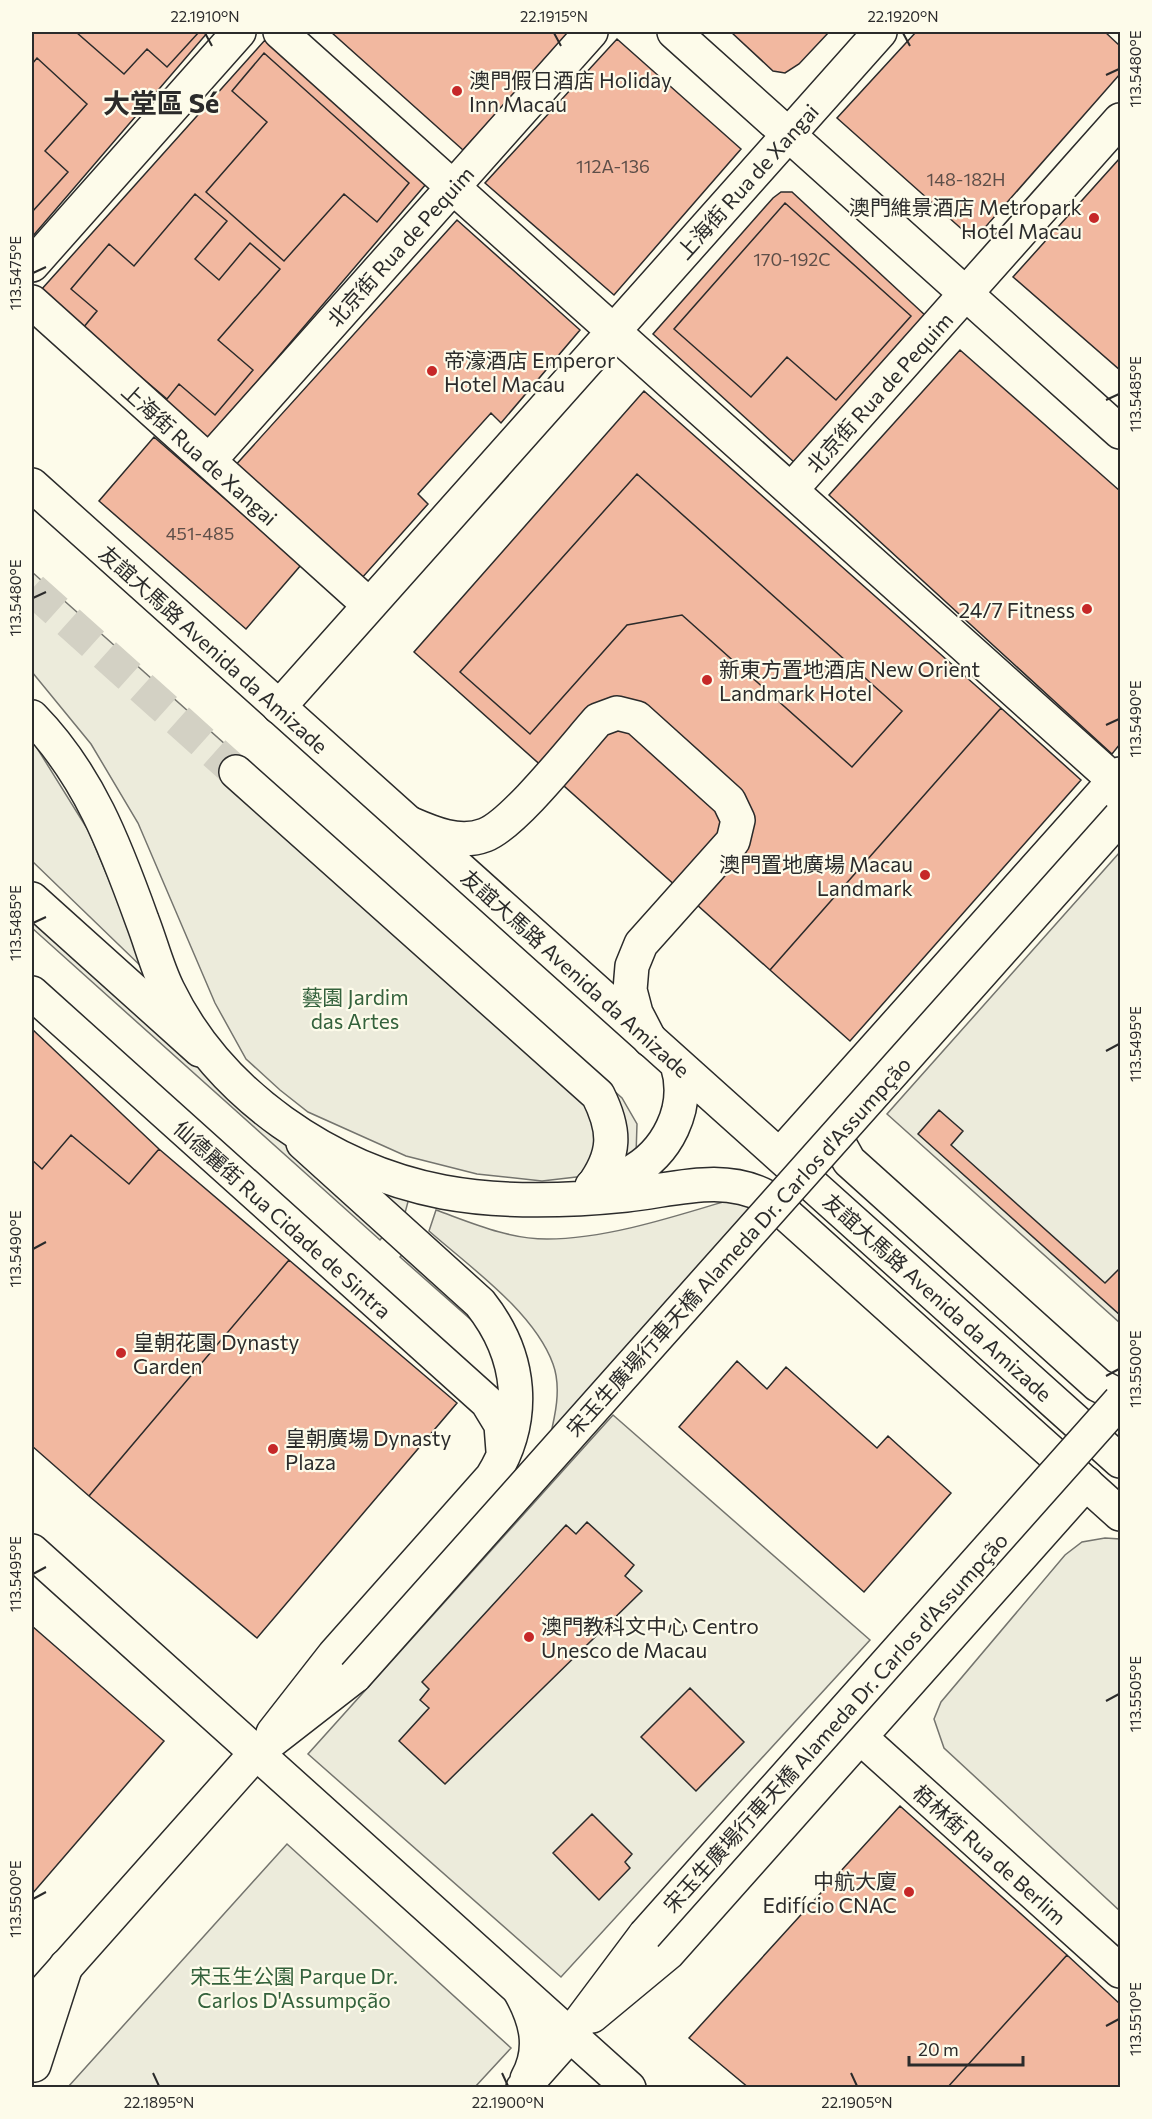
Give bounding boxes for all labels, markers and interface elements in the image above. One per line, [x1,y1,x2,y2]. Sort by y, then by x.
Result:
text: 22.1910°N [170,7,240,25]
text: 22.1915°N [520,7,588,25]
text: 22.1920°N [868,7,938,25]
text: 113.5480°E [1126,30,1144,108]
place label: 澳門假日酒店 Holiday Inn Macau [469,67,672,116]
marker: 澳門假日酒店 Holiday Inn Macau [450,84,464,98]
district label: 大堂區 Sé [103,86,219,119]
street label: 上海街 Rua de Xangai [671,98,823,264]
house number: 112A-136 [576,155,650,177]
street label: 北京街 Rua de Pequim [322,161,478,331]
house number: 148-182H [926,168,1006,190]
place label: 澳門維景酒店 Metropark Hotel Macau [849,194,1082,243]
marker: 澳門維景酒店 Metropark Hotel Macau [1087,211,1101,225]
text: 113.5475°E [6,236,24,310]
house number: 170-192C [753,248,831,270]
street label: 北京街 Rua de Pequim [801,307,957,477]
place label: 帝濠酒店 Emperor Hotel Macau [444,347,615,396]
text: 113.5485°E [1126,356,1144,432]
marker: 帝濠酒店 Emperor Hotel Macau [425,364,439,378]
street label: 上海街 Rua de Xangai [117,378,283,530]
house number: 451-485 [166,522,234,544]
street label: 友誼大馬路 Avenida da Amizade [95,540,333,758]
text: 113.5480°E [6,559,24,637]
place label: 24/7 Fitness [958,597,1075,622]
marker: 24/7 Fitness [1080,602,1094,616]
place label: 新東方置地酒店 New Orient Landmark Hotel [719,656,980,705]
marker: 新東方置地酒店 New Orient Landmark Hotel [700,673,714,687]
text: 113.5490°E [1126,680,1144,758]
place label: 澳門置地廣場 Macau Landmark [719,851,913,900]
street label: 友誼大馬路 Avenida da Amizade [457,864,695,1082]
marker: 澳門置地廣場 Macau Landmark [918,868,932,882]
text: 113.5485°E [6,885,24,961]
park label: 藝園 Jardim das Artes [302,984,409,1033]
text: 113.5495°E [1126,1006,1144,1082]
street label: 宋玉生廣場行車天橋 Alameda Dr. Carlos d'Assumpção [561,1051,915,1441]
street label: 仙德麗街 Rua Cidade de Sintra [169,1115,397,1323]
street label: 友誼大馬路 Avenida da Amizade [819,1188,1057,1406]
text: 113.5490°E [6,1210,24,1288]
place label: 皇朝花園 Dynasty Garden [133,1329,299,1378]
text: 113.5500°E [1126,1330,1144,1408]
marker: 皇朝花園 Dynasty Garden [114,1346,128,1360]
place label: 皇朝廣場 Dynasty Plaza [285,1425,451,1474]
marker: 皇朝廣場 Dynasty Plaza [266,1442,280,1456]
street label: 宋玉生廣場行車天橋 Alameda Dr. Carlos d'Assumpção [658,1527,1012,1917]
text: 113.5495°E [6,1536,24,1612]
place label: 澳門教科文中心 Centro Unesco de Macau [541,1613,759,1662]
marker: 澳門教科文中心 Centro Unesco de Macau [522,1630,536,1644]
text: 113.5505°E [1126,1656,1144,1732]
street label: 栢林街 Rua de Berlim [908,1779,1072,1929]
text: 113.5500°E [6,1860,24,1938]
place label: 中航大廈 Edifício CNAC [763,1868,897,1917]
marker: 中航大廈 Edifício CNAC [902,1885,916,1899]
park label: 宋玉生公園 Parque Dr. Carlos D'Assumpção [190,1963,398,2012]
text: 113.5510°E [1126,1982,1144,2056]
scale bar [909,2029,1023,2067]
text: 20 m [918,2038,959,2060]
text: 22.1895°N [124,2093,194,2111]
text: 22.1900°N [472,2093,544,2111]
text: 22.1905°N [821,2093,893,2111]

